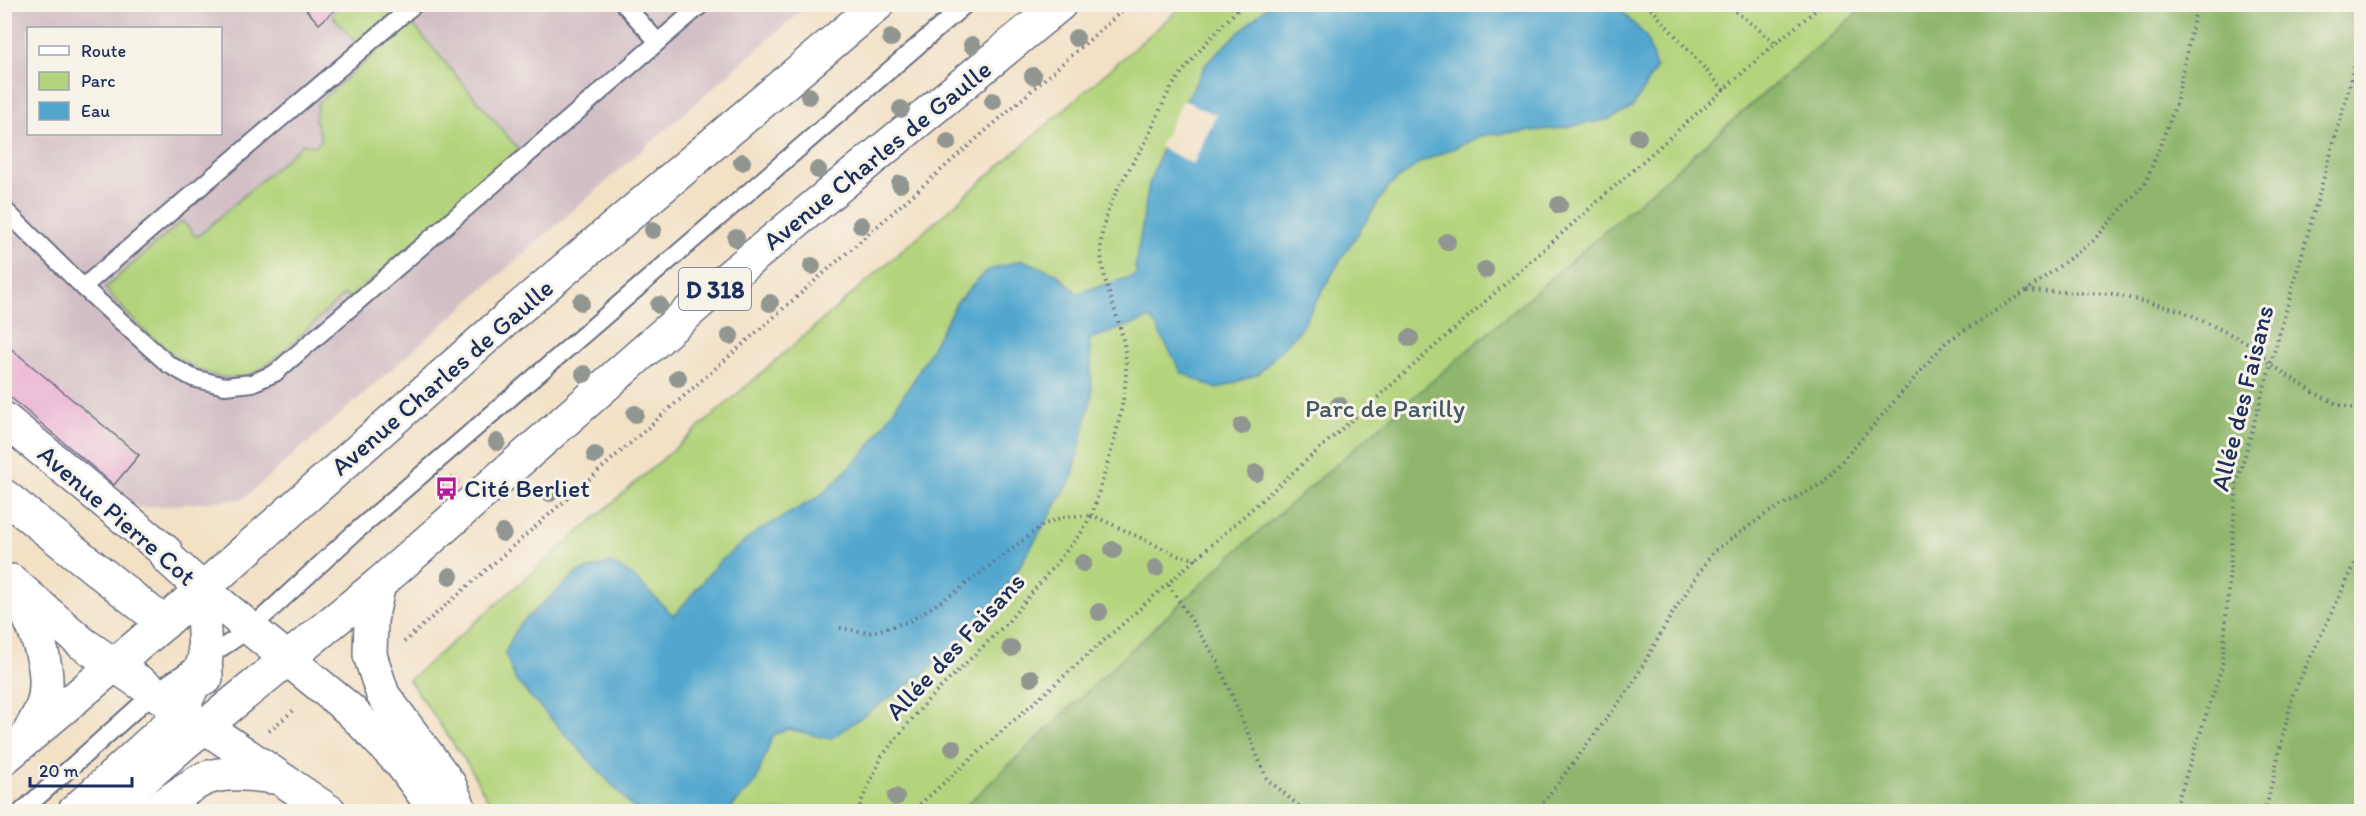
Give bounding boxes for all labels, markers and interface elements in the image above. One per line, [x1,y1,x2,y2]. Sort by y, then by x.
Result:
legend [27,27,222,135]
text: Route [81,40,126,62]
street label: Avenue Charles de Gaulle [756,53,998,257]
text: Parc [81,70,115,92]
text: Eau [81,100,110,122]
road number: D 318 [679,268,751,310]
street label: Avenue Charles de Gaulle [324,272,560,482]
street label: Allée des Faisans [2203,302,2281,494]
park label: Parc de Parilly [1305,392,1465,424]
street label: Avenue Pierre Cot [31,438,203,593]
place label: Cité Berliet [464,472,590,504]
bus stop icon: Cité Berliet [433,475,459,501]
street label: Allée des Faisans [878,566,1032,726]
scale bar [30,750,132,788]
text: 20 m [39,760,79,782]

